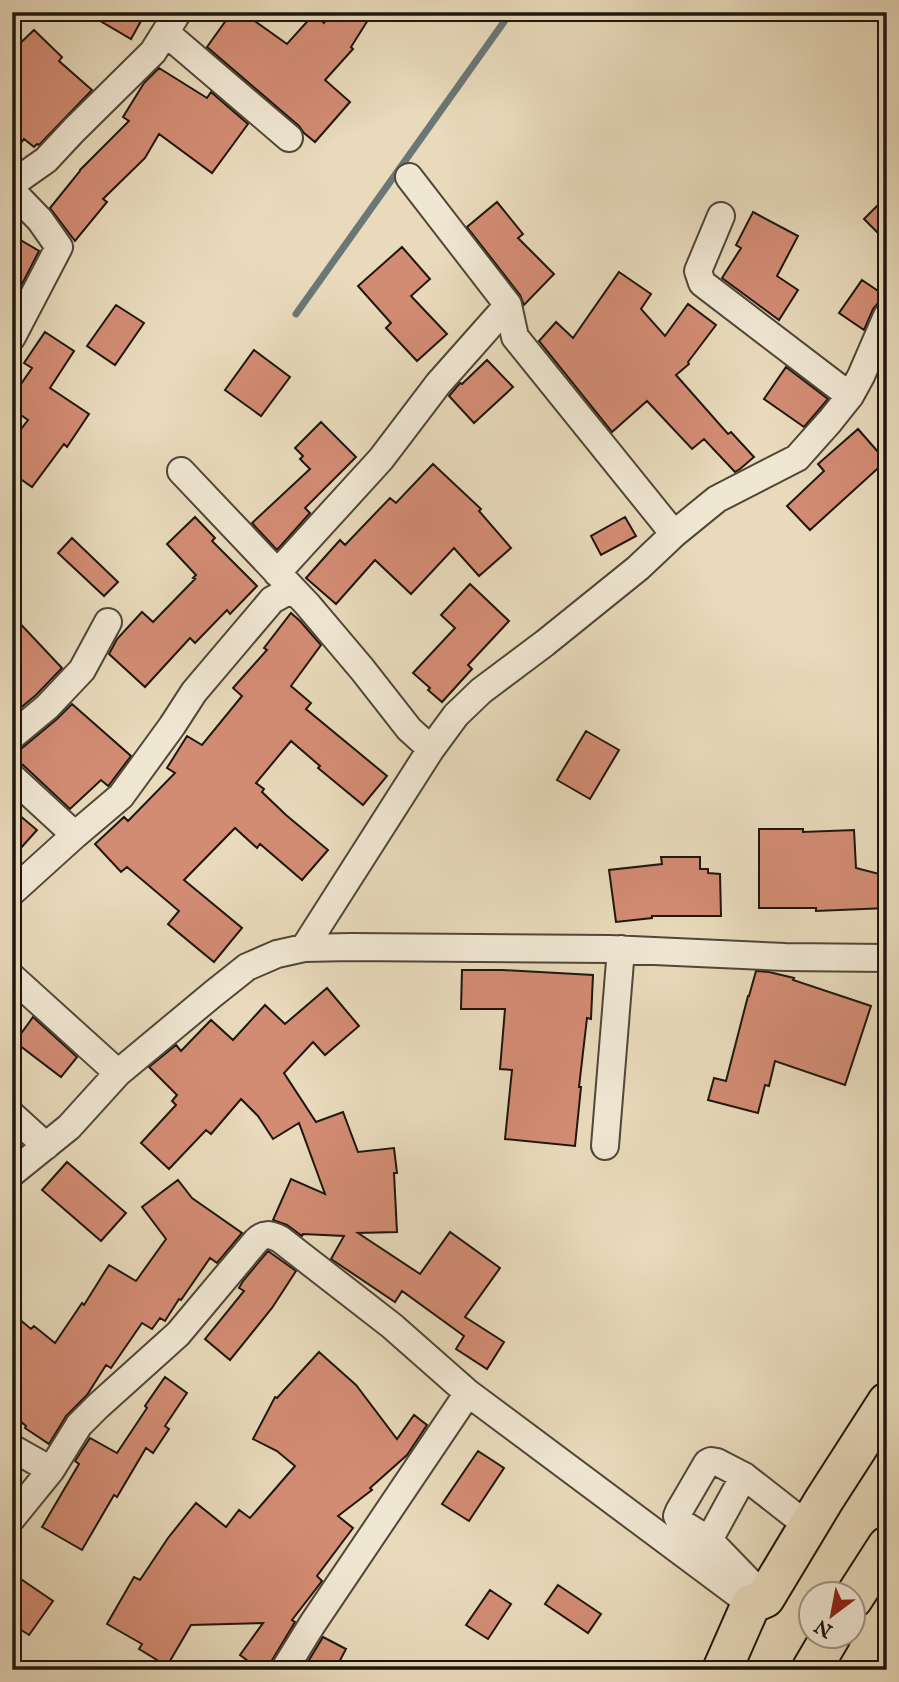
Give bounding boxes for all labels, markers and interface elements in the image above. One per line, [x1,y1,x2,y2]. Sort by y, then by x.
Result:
north arrow [797,1580,867,1650]
text: N [810,1613,838,1643]

